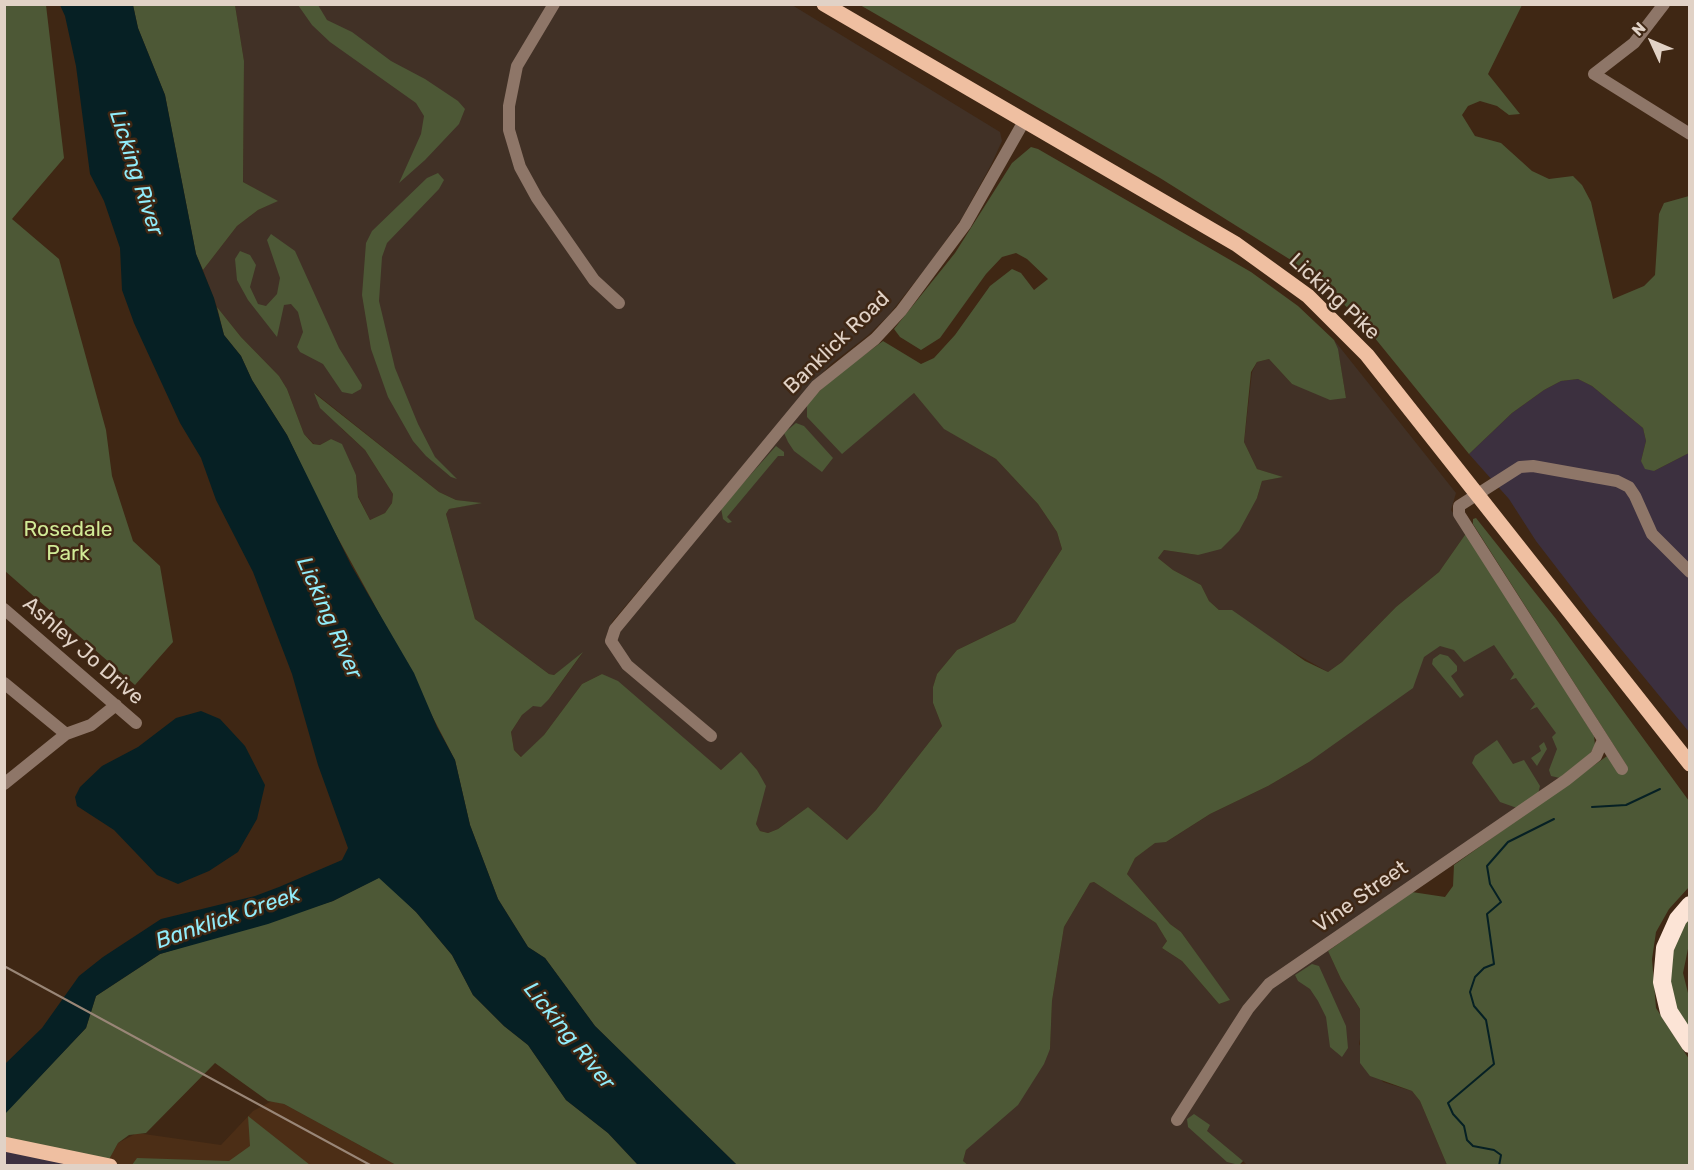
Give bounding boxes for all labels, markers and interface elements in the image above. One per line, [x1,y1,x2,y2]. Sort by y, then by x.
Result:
north arrow [1622,12,1682,72]
text: N [1628,18,1650,40]
water label: Licking River [103,107,169,239]
street label: Licking Pike [1283,248,1385,346]
street label: Banklick Road [779,286,895,400]
park label: Rosedale Park [23,517,113,567]
water label: Licking River [290,553,368,683]
street label: Ashley Jo Drive [17,592,149,710]
street label: Vine Street [1309,855,1413,939]
water label: Banklick Creek [152,881,304,955]
water label: Licking River [518,977,620,1095]

